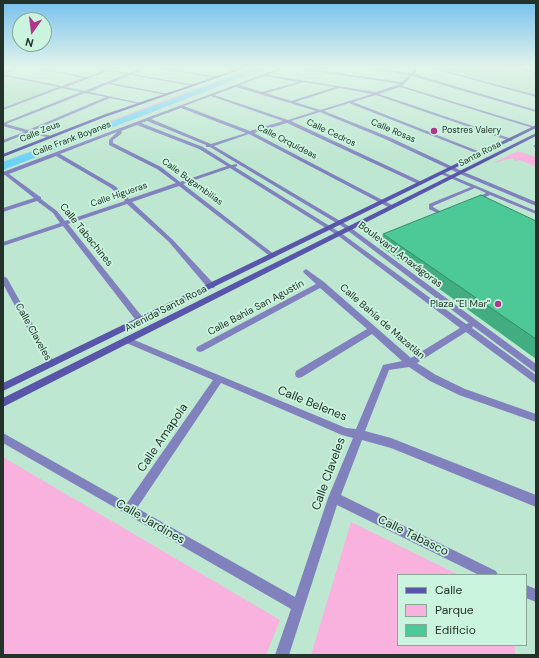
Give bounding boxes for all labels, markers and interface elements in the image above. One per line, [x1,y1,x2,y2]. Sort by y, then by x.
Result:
north arrow [12,12,52,52]
text: N [24,35,35,50]
street label: Calle Cedros [305,117,357,149]
street label: Calle Rosas [369,117,417,145]
street label: Calle Zeus [18,119,62,145]
street label: Calle Frank Boyanes [31,119,113,159]
street label: Calle Orquídeas [255,122,319,162]
marker: Postres Valery [429,126,439,136]
place label: Postres Valery [442,126,501,136]
street label: Santa Rosa [457,139,503,169]
street label: Calle Bugambilias [159,156,225,208]
street label: Calle Higueras [89,180,149,210]
street label: Calle Tabachines [57,201,115,269]
street label: Boulevard Anaxágoras [356,220,444,290]
street label: Calle Bahía San Agustín [206,278,306,338]
street label: Calle Bahía de Mazatlán [337,282,427,362]
street label: Avenida Santa Rosa [123,283,209,335]
place label: Plaza "El Mar" [430,298,490,310]
marker: Plaza "El Mar" [493,299,503,309]
street label: Calle Claveles [12,301,54,363]
street label: Calle Belenes [275,384,349,424]
street label: Calle Amapola [135,401,191,475]
street label: Calle Claveles [309,436,349,512]
street label: Calle Jardines [113,496,187,548]
street label: Calle Tabasco [375,513,451,559]
legend [397,574,527,646]
text: Calle [435,582,462,598]
text: Parque [435,602,474,618]
text: Edificio [435,622,476,638]

